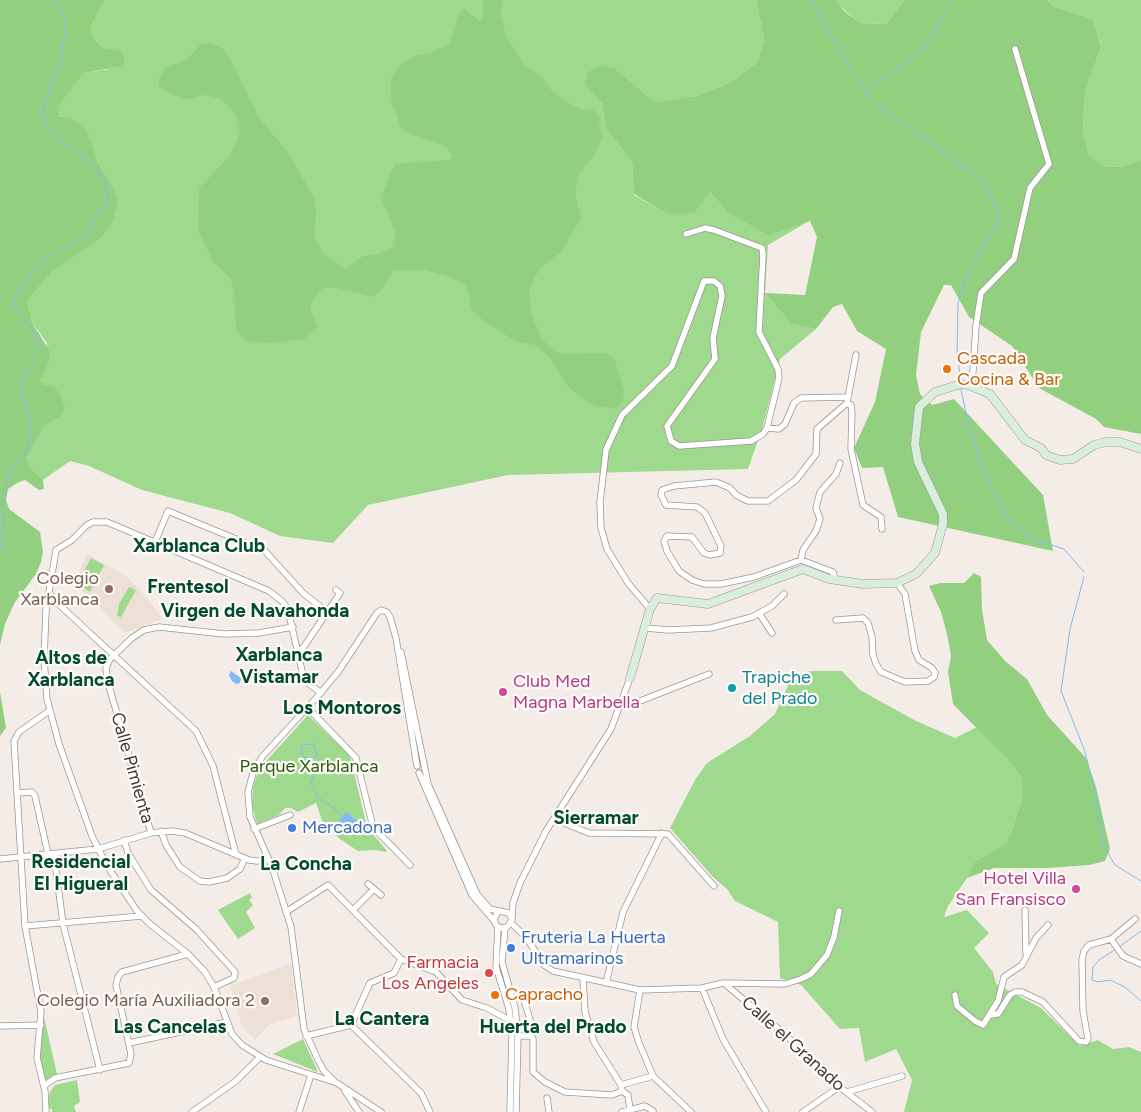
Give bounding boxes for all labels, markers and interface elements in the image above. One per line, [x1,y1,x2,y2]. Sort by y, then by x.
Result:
place label: Cascada Cocina & Bar [957,348,1060,390]
marker: Cascada Cocina & Bar [941,363,953,375]
district label: Xarblanca Club [133,535,265,557]
place label: Colegio Xarblanca [20,568,99,610]
district label: Frentesol [147,576,229,598]
marker: Colegio Xarblanca [103,583,115,595]
district label: Virgen de Navahonda [161,600,349,622]
district label: Xarblanca Vistamar [235,644,323,688]
district label: Altos de Xarblanca [27,647,115,691]
place label: Trapiche del Prado [742,667,817,710]
place label: Club Med Magna Marbella [513,671,640,714]
marker: Trapiche del Prado [726,682,738,694]
marker: Club Med Magna Marbella [497,686,509,698]
district label: Los Montoros [283,697,401,719]
street label: Calle Pimienta [106,710,158,826]
park label: Parque Xarblanca [240,756,378,778]
district label: Sierramar [553,807,639,829]
place label: Mercadona [302,817,392,839]
marker: Mercadona [286,822,298,834]
district label: Residencial El Higueral [31,851,131,895]
district label: La Concha [260,853,352,875]
place label: Hotel Villa San Fransisco [955,868,1066,911]
marker: Hotel Villa San Fransisco [1070,883,1082,895]
place label: Fruteria La Huerta Ultramarinos [521,927,666,970]
marker: Fruteria La Huerta Ultramarinos [505,942,517,954]
place label: Farmacia Los Angeles [382,952,479,994]
marker: Farmacia Los Angeles [483,967,495,979]
place label: Capracho [505,984,583,1006]
marker: Capracho [489,989,501,1001]
place label: Colegio María Auxiliadora 2 [37,990,255,1012]
street label: Calle el Granado [737,992,849,1096]
marker: Colegio María Auxiliadora 2 [259,995,271,1007]
district label: La Cantera [335,1008,429,1030]
district label: Las Cancelas [114,1016,226,1038]
district label: Huerta del Prado [479,1016,627,1038]

